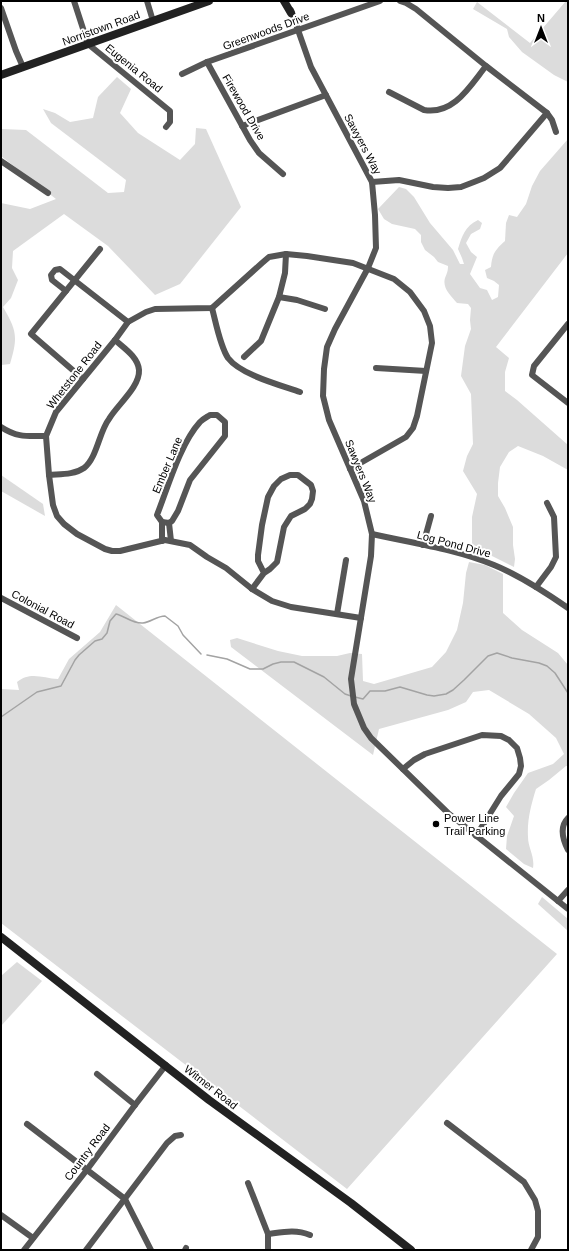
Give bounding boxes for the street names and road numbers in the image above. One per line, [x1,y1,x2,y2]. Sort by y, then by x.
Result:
street label: Norristown Road [60,8,142,48]
street label: Greenwoods Drive [221,10,311,52]
street label: Eugenia Road [103,41,165,95]
street label: Firewood Drive [220,72,268,142]
street label: Sawyers Way [342,112,384,177]
street label: Whetstone Road [44,339,104,411]
street label: Ember Lane [150,435,184,495]
street label: Sawyers Way [343,438,379,505]
street label: Log Pond Drive [416,528,492,560]
street label: Colonial Road [10,587,76,631]
street label: Witmer Road [182,1063,240,1111]
street label: Country Road [62,1121,112,1183]

